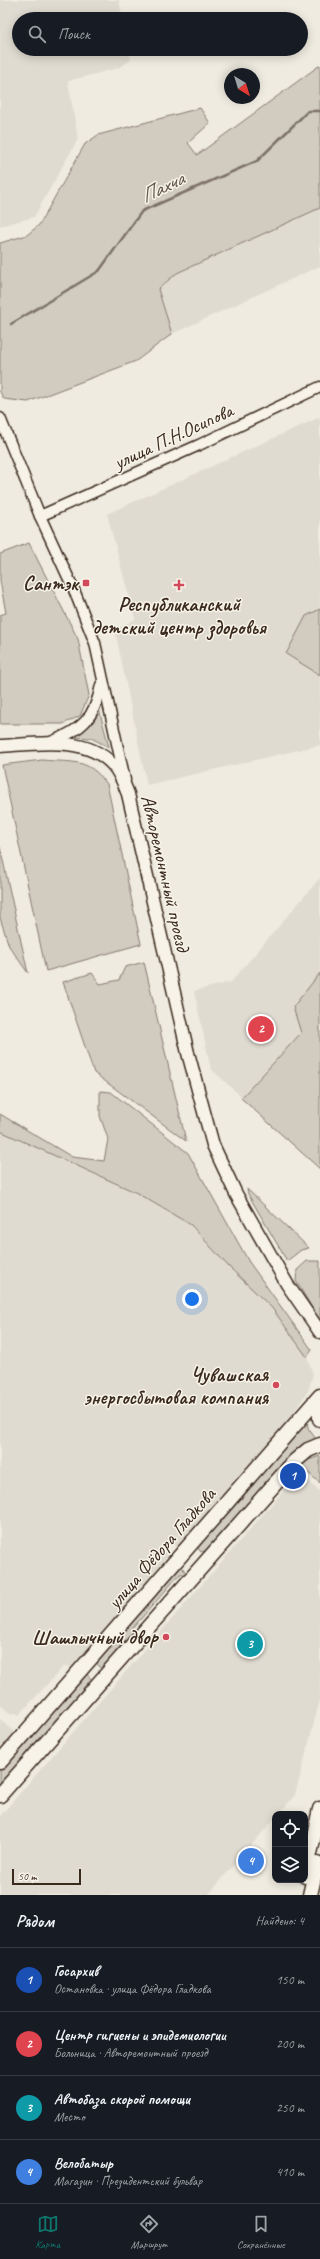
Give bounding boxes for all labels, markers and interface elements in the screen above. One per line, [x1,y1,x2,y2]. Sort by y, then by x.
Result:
search box [12,12,308,56]
icon: search [26,23,48,45]
text: Поиск [58,25,90,44]
north arrow [224,68,260,104]
water label: Пахча [136,164,190,209]
street label: улица П.Н.Осипова [109,397,238,475]
place label: Сантэк [23,571,80,596]
marker: Сантэк [81,578,91,588]
marker: Республиканский детский центр здоровья [173,579,185,591]
place label: Республиканский детский центр здоровья [92,592,267,641]
street label: Авторемонтный проезд [135,792,196,956]
pin: 2 [248,1014,274,1044]
your location [182,1289,202,1309]
place label: Чувашская энергосбытовая компания [84,1362,270,1410]
marker: Чувашская энергосбытовая компания [271,1380,281,1390]
pin: 1 [280,1461,306,1491]
street label: улица Фёдора Гладкова [101,1481,222,1615]
place label: Шашлычный двор [32,1625,160,1650]
pin: 3 [237,1629,263,1659]
marker: Шашлычный двор [161,1632,171,1642]
map controls [272,1811,308,1883]
button: locate [272,1811,308,1847]
pin: 4 [238,1846,264,1876]
button: layers [272,1847,308,1883]
scale bar [12,1867,81,1886]
text: 50 m [18,1869,37,1883]
text: Рядом [16,1911,54,1932]
text: Найдено: 4 [256,1913,304,1929]
text: Госархив [54,1962,99,1981]
text: 1 [26,1972,32,1988]
text: 150 m [276,1972,304,1988]
text: Остановка · улица Фёдора Гладкова [54,1981,211,1997]
text: Центр гигиены и эпидемиологии [54,2026,226,2045]
text: 2 [26,2036,32,2052]
text: 200 m [276,2036,304,2052]
text: Больница · Авторемонтный проезд [54,2045,207,2061]
text: Автобаза скорой помощи [54,2090,190,2109]
text: 3 [26,2100,32,2116]
text: 250 m [276,2100,304,2116]
text: Место [54,2109,85,2125]
text: Велобатыр [54,2154,113,2173]
text: 4 [26,2164,32,2180]
text: 410 m [276,2164,304,2180]
text: Магазин · Президентский бульвар [54,2173,202,2189]
tab: Карта [35,2213,60,2251]
tab: Маршрут [131,2213,167,2251]
tab: Сохранённые [237,2213,285,2251]

